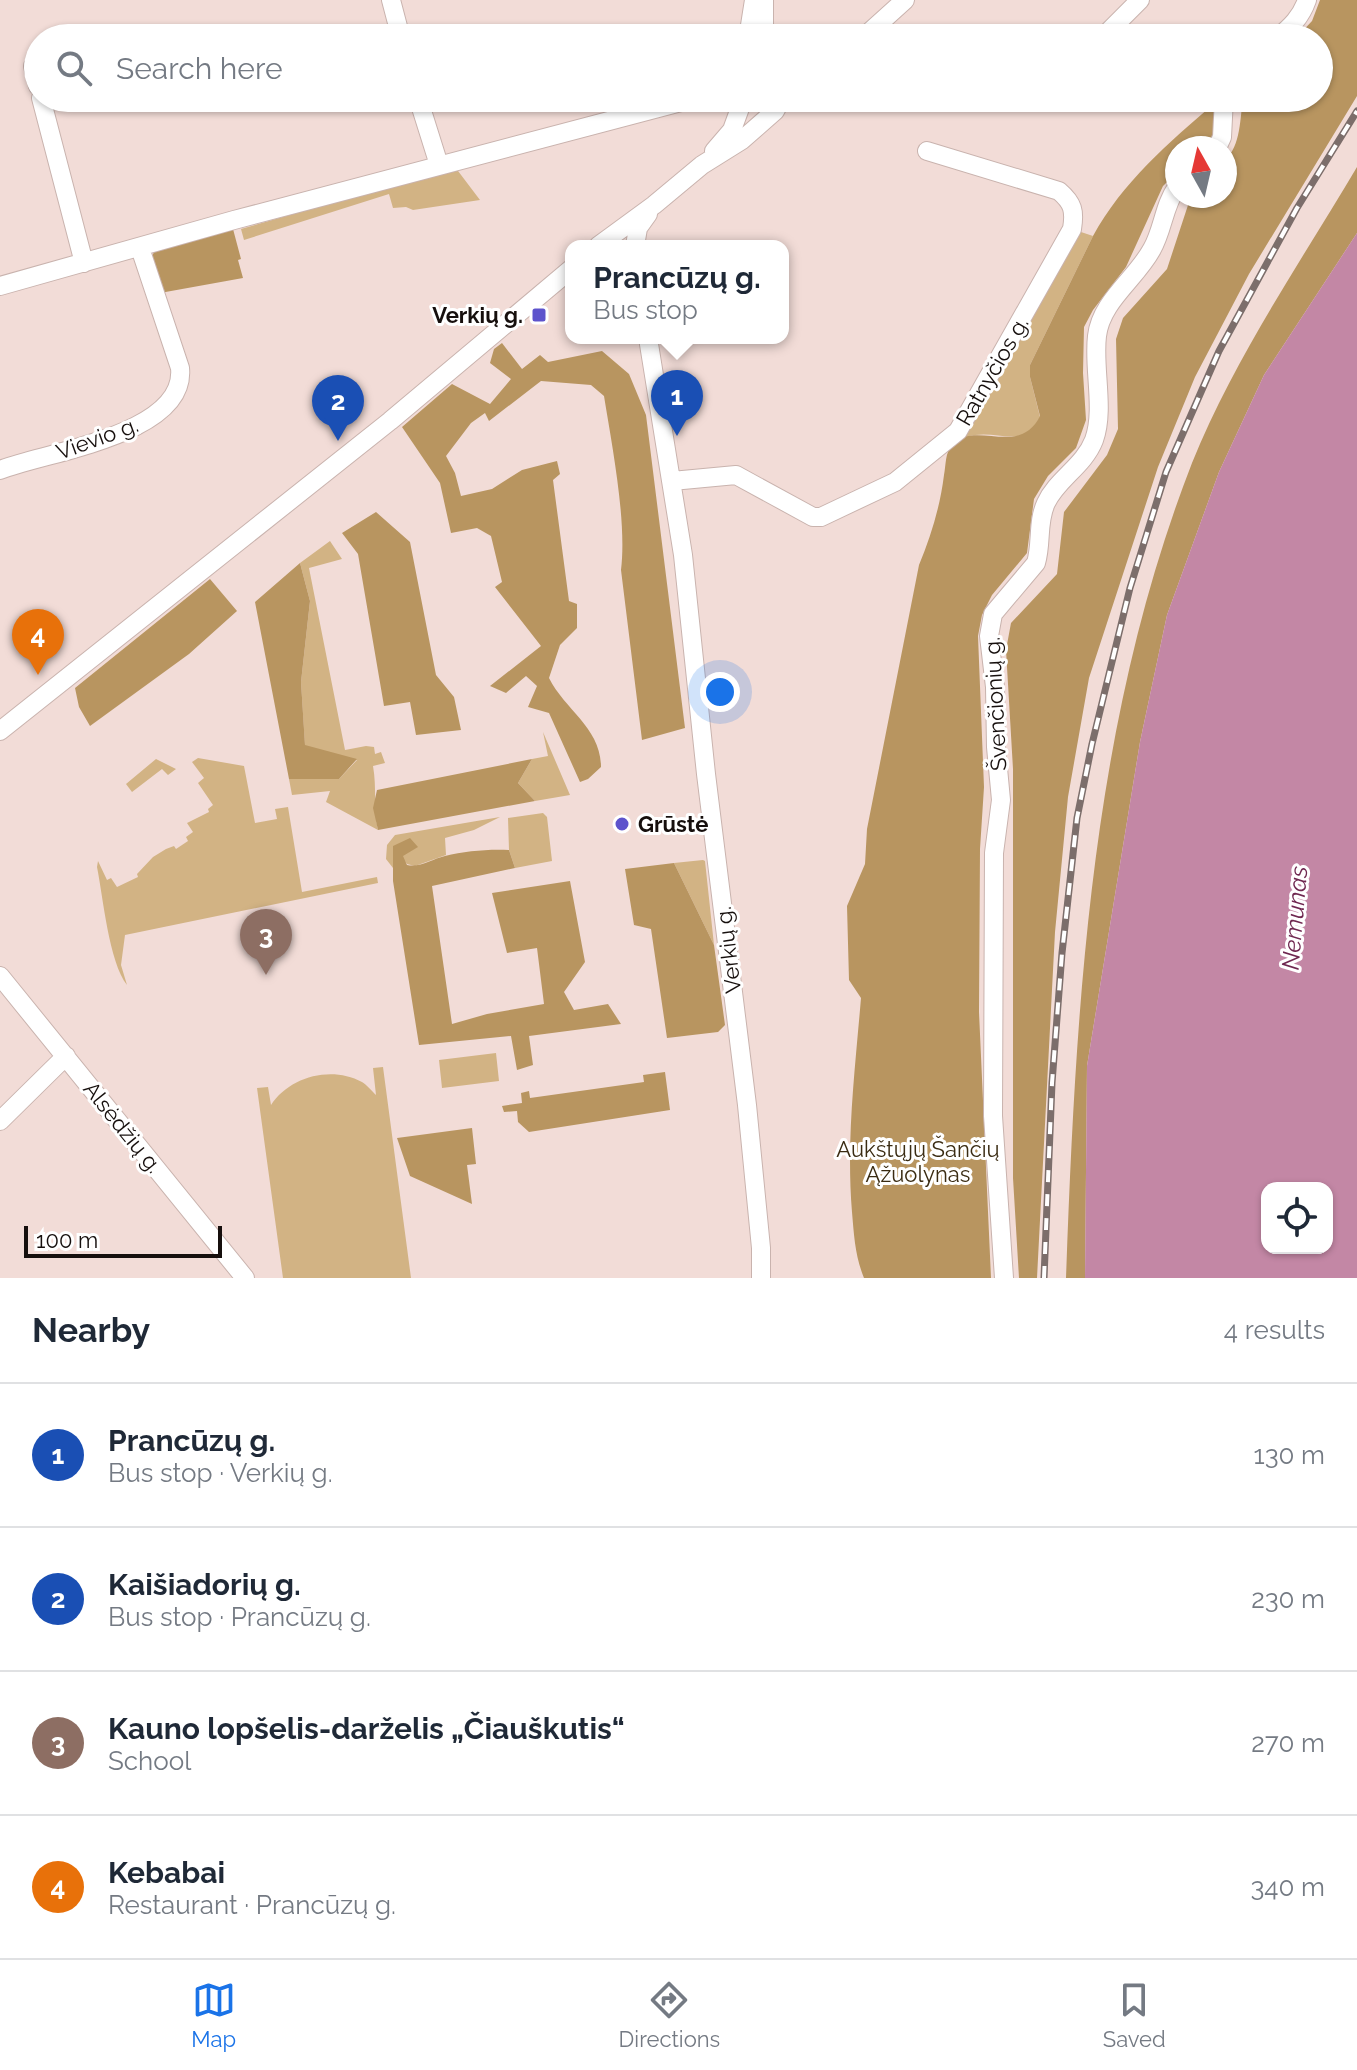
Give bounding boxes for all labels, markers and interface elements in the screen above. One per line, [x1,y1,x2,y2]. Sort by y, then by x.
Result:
search box [24,24,1333,112]
icon: search [52,46,96,90]
text: Search here [116,51,283,86]
north arrow [1165,136,1237,208]
popup [565,240,789,344]
text: Prancūzų g. [593,260,761,295]
text: Bus stop [593,295,698,325]
place label: Verkių g. [432,302,523,328]
marker: Verkių g. [530,306,548,324]
street label: Ratnyčios g. [950,312,1034,430]
pin: 1 [651,370,703,436]
pin: 2 [312,375,364,441]
street label: Vievio g. [52,411,142,465]
pin: 4 [12,609,64,675]
street label: Švenčionių g. [978,636,1011,772]
your location [700,672,740,712]
place label: Grūstė [638,811,708,837]
marker: Grūstė [613,815,631,833]
water label: Nemunas [1276,865,1313,971]
street label: Verkių g. [710,905,746,995]
pin: 3 [240,909,292,975]
street label: Alsėdžių g. [78,1076,168,1178]
park label: Aukštųjų Šančių Ąžuolynas [836,1135,1000,1187]
map controls [1261,1182,1333,1254]
button: locate [1261,1182,1333,1254]
scale bar [24,1222,222,1258]
text: 100 m [36,1227,98,1253]
text: Nearby [32,1310,150,1350]
text: 4 results [1224,1315,1325,1345]
text: Prancūzų g. [108,1423,275,1458]
text: 1 [52,1440,64,1470]
text: 130 m [1254,1440,1325,1470]
text: Bus stop · Verkių g. [108,1458,333,1488]
text: Kaišiadorių g. [108,1567,301,1602]
text: 2 [51,1584,65,1614]
text: 230 m [1251,1584,1325,1614]
text: Bus stop · Prancūzų g. [108,1602,371,1632]
text: Kauno lopšelis-darželis „Čiauškutis“ [108,1711,625,1746]
text: 3 [51,1728,65,1758]
text: 270 m [1251,1728,1325,1758]
text: School [108,1746,191,1776]
text: Kebabai [108,1855,225,1890]
text: 4 [51,1872,65,1902]
text: 340 m [1250,1872,1325,1902]
text: Restaurant · Prancūzų g. [108,1890,396,1920]
tab: Map [191,1978,236,2052]
tab: Directions [619,1978,720,2052]
tab: Saved [1103,1978,1166,2052]

